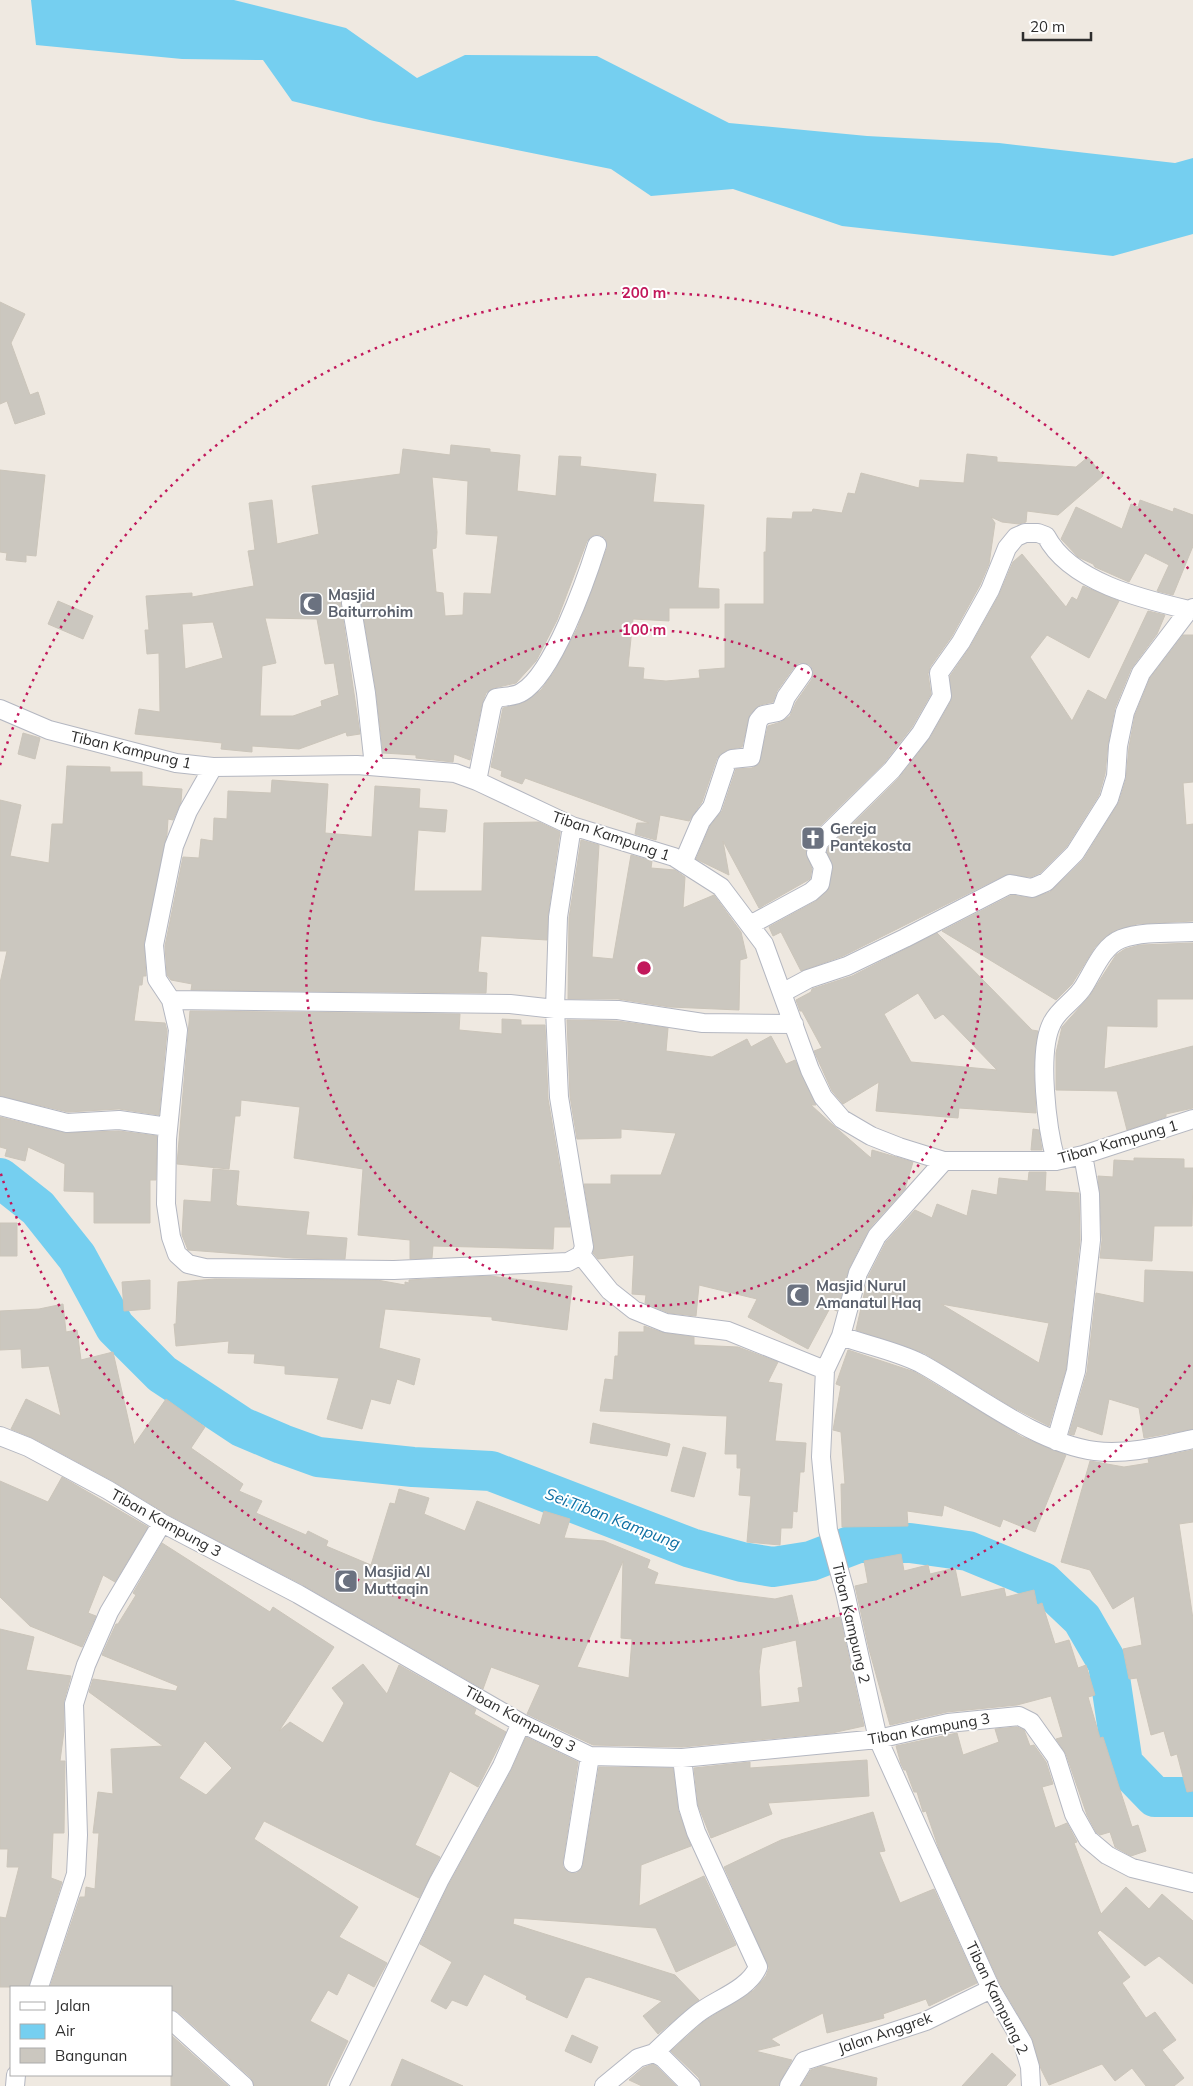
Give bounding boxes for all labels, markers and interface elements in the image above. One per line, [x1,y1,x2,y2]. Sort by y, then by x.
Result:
scale bar [1023,10,1090,42]
text: 20 m [1030,17,1065,36]
text: 200 m [622,283,666,302]
place label: Masjid Baiturrohim [328,585,413,621]
mosque icon: Masjid Baiturrohim [298,591,324,617]
text: 100 m [622,620,666,639]
street label: Tiban Kampung 1 [69,726,193,773]
street label: Tiban Kampung 1 [550,806,673,865]
place label: Gereja Pantekosta [830,819,911,855]
church icon: Gereja Pantekosta [800,825,826,851]
centre of rings [635,959,653,977]
street label: Tiban Kampung 1 [1056,1115,1180,1168]
place label: Masjid Nurul Amanatul Haq [816,1276,921,1312]
mosque icon: Masjid Nurul Amanatul Haq [785,1282,811,1308]
water label: Sei.Tiban Kampung [543,1483,684,1553]
street label: Tiban Kampung 3 [108,1484,225,1561]
street label: Tiban Kampung 2 [828,1561,875,1685]
place label: Masjid Al Muttaqin [364,1562,430,1598]
mosque icon: Masjid Al Muttaqin [333,1568,359,1594]
street label: Tiban Kampung 3 [461,1681,579,1756]
street label: Tiban Kampung 3 [866,1708,991,1749]
street label: Tiban Kampung 2 [962,1938,1033,2057]
legend [10,1986,172,2076]
text: Jalan [55,1996,90,2015]
street label: Jalan Anggrek [835,2007,935,2058]
text: Air [55,2021,76,2040]
text: Bangunan [55,2046,127,2065]

